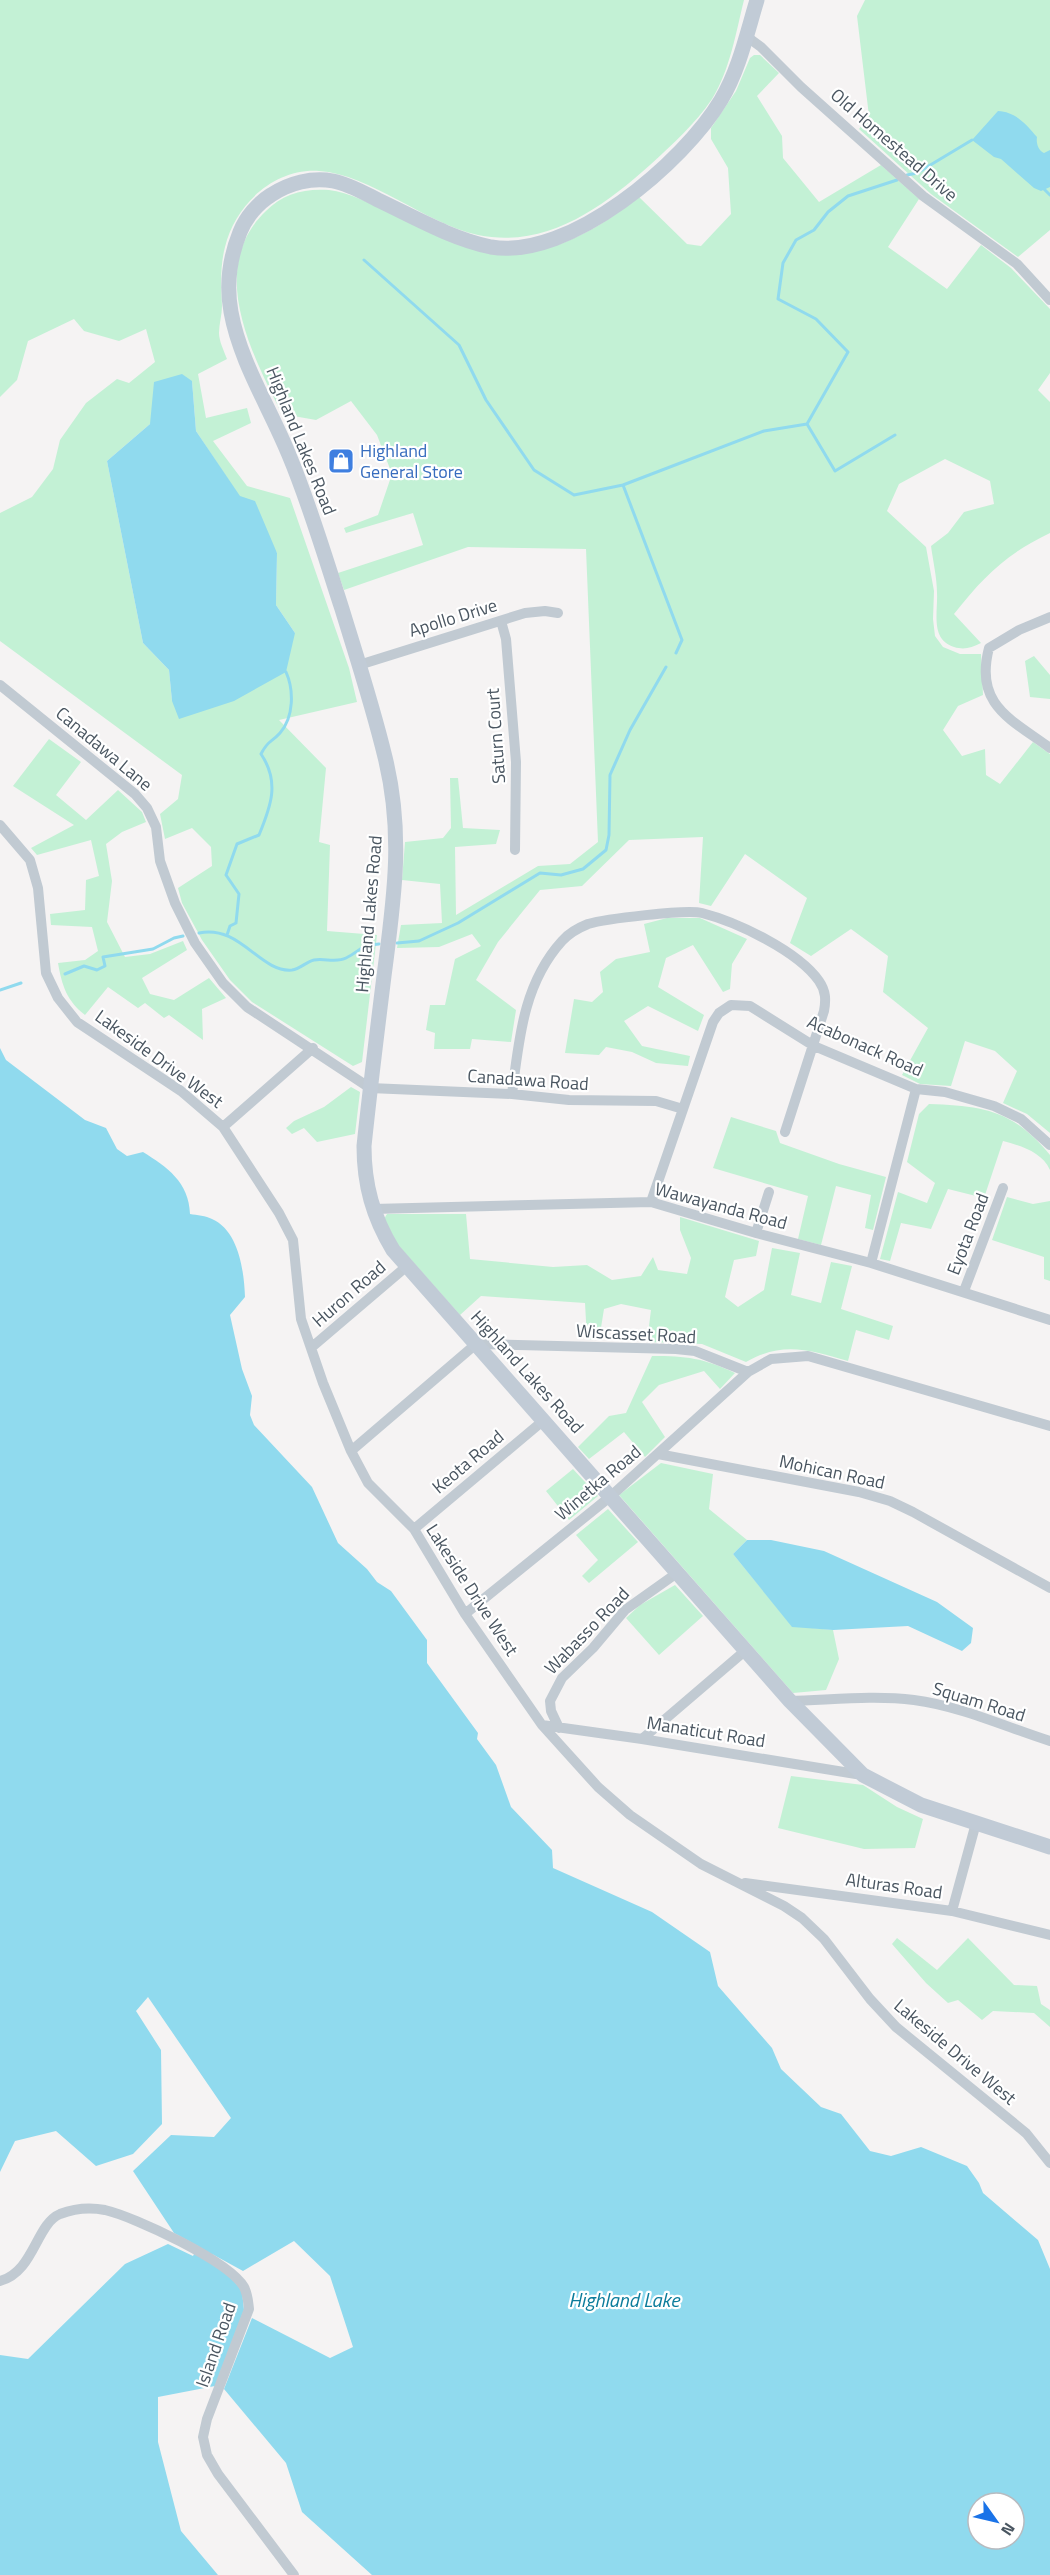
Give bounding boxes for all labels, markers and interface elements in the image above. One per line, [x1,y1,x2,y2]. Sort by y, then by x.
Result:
street label: Old Homestead Drive [825,82,964,208]
street label: Highland Lakes Road [259,363,344,519]
place label: Highland General Store [360,437,463,485]
shop icon: Highland General Store [326,446,356,476]
street label: Apollo Drive [405,591,500,644]
street label: Saturn Court [479,687,512,785]
street label: Canadawa Lane [50,700,159,797]
street label: Highland Lakes Road [348,834,389,994]
street label: Lakeside Drive West [90,1003,230,1115]
street label: Acabonack Road [803,1008,928,1083]
street label: Canadawa Road [466,1062,590,1097]
street label: Wawayanda Road [652,1175,790,1236]
street label: Eyota Road [940,1189,996,1279]
street label: Huron Road [306,1254,391,1333]
street label: Highland Lakes Road [465,1304,590,1439]
street label: Wiscasset Road [575,1317,697,1350]
street label: Keota Road [426,1423,510,1500]
street label: Winetka Road [549,1438,647,1527]
street label: Mohican Road [777,1447,888,1496]
street label: Lakeside Drive West [420,1518,526,1662]
street label: Wabasso Road [538,1581,635,1680]
street label: Squam Road [929,1675,1029,1728]
street label: Manaticut Road [645,1709,767,1754]
street label: Alturas Road [844,1865,944,1906]
street label: Lakeside Drive West [888,1992,1023,2111]
water label: Highland Lake [569,2284,681,2315]
street label: Island Road [188,2299,243,2391]
north arrow [966,2491,1026,2551]
text: N [995,2518,1021,2541]

